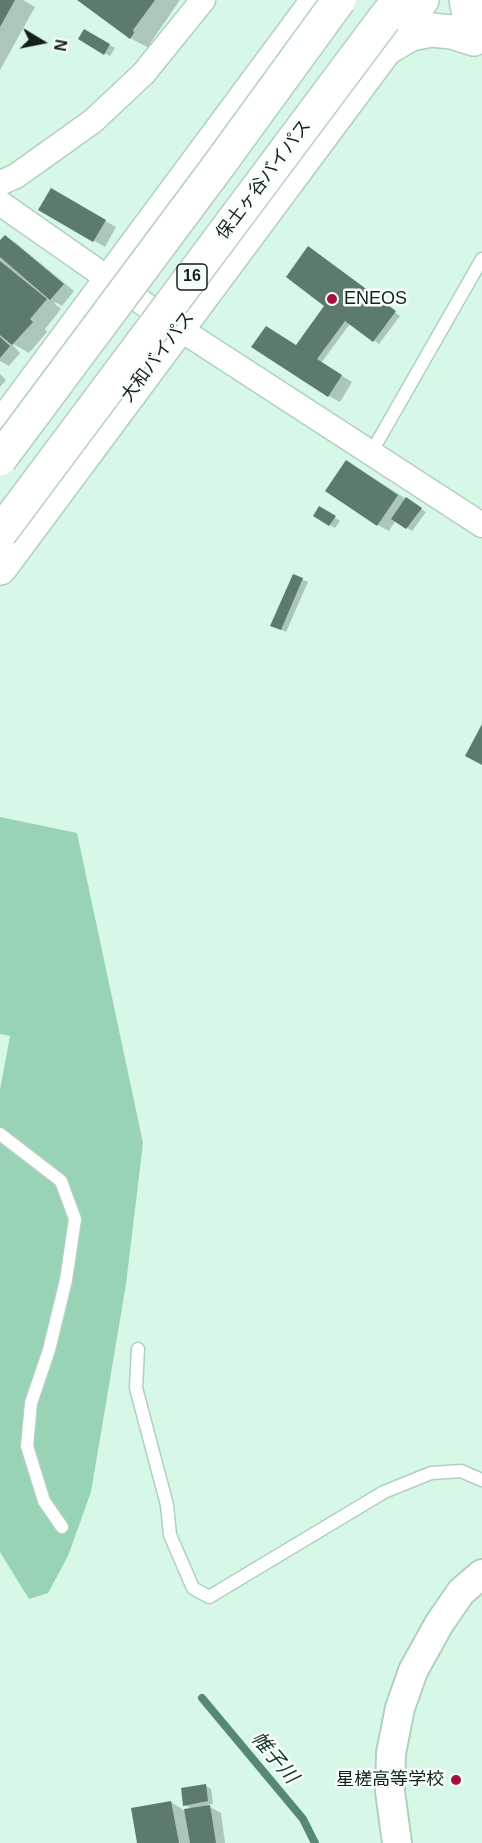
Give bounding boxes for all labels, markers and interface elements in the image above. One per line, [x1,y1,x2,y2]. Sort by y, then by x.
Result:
north arrow [12,12,72,72]
text: N [51,38,70,52]
street label: 保土ヶ谷バイパス [212,116,316,244]
road number: 16 [177,264,207,290]
place label: ENEOS [344,288,407,310]
marker: ENEOS [325,292,339,306]
street label: 大和バイパス [117,307,199,407]
water label: 帷子川 [246,1727,302,1789]
place label: 星槎高等学校 [336,1769,444,1791]
marker: 星槎高等学校 [449,1773,463,1787]

